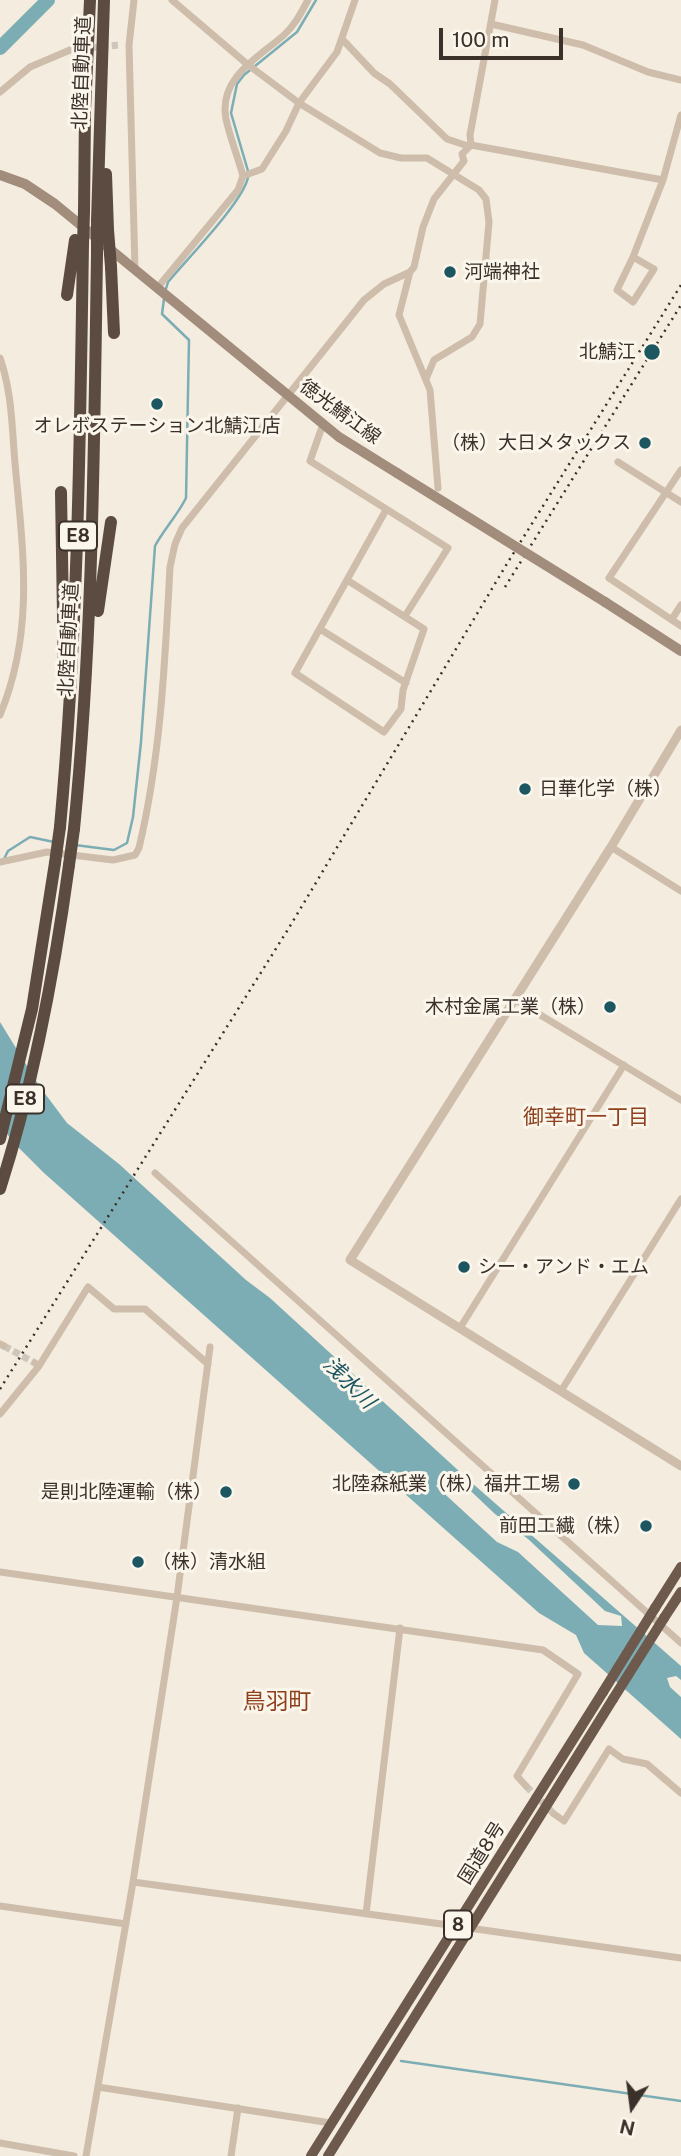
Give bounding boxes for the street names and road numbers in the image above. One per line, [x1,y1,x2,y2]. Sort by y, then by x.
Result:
street label: 北陸自動車道 [69,16,95,130]
street label: 徳光鯖江線 [295,375,385,449]
road number: E8 [59,522,97,550]
street label: 北陸自動車道 [55,582,83,698]
road number: E8 [6,1084,44,1114]
street label: 国道8号 [454,1818,510,1888]
road number: 8 [444,1910,472,1940]

